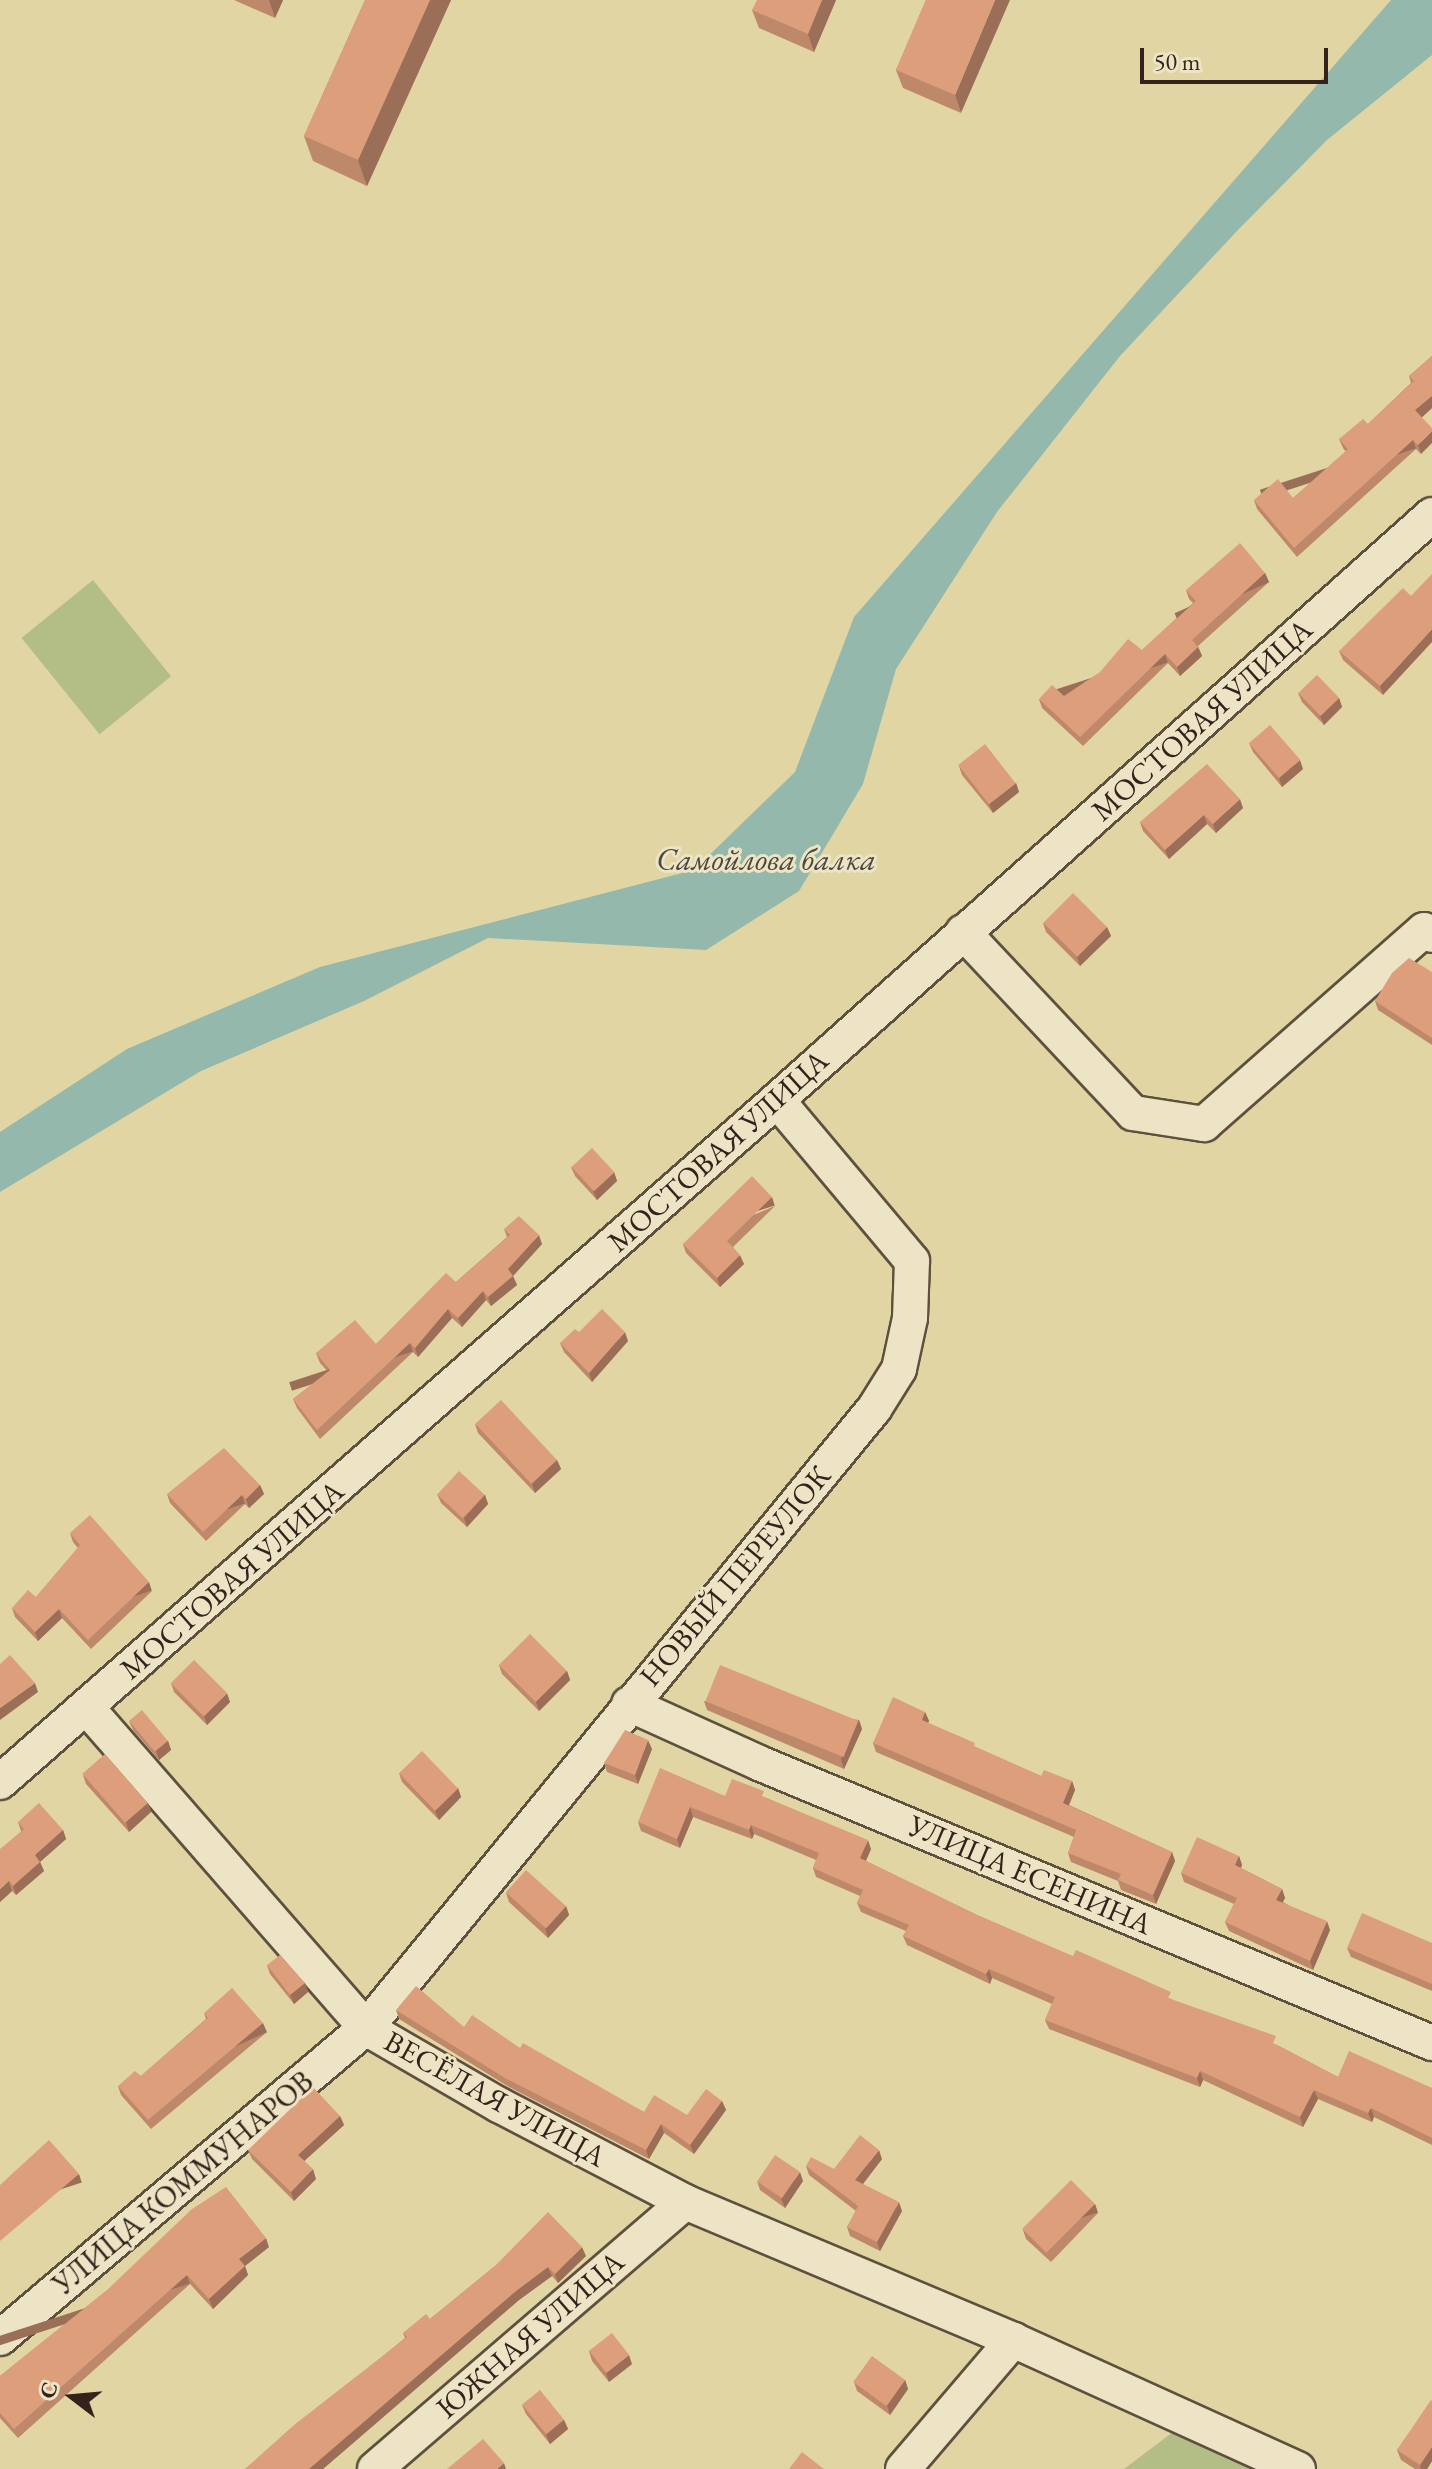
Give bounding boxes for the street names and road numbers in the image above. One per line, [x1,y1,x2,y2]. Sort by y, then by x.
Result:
street label: МОСТОВАЯ УЛИЦА [1084,611,1320,829]
street label: МОСТОВАЯ УЛИЦА [600,1042,836,1260]
street label: НОВЫЙ ПЕРЕУЛОК [632,1458,838,1694]
street label: МОСТОВАЯ УЛИЦА [113,1473,351,1687]
street label: УЛИЦА ЕСЕНИНА [903,1807,1157,1943]
street label: ВЕСЁЛАЯ УЛИЦА [378,2023,612,2175]
street label: УЛИЦА КОММУНАРОВ [45,2063,321,2303]
street label: ЮЖНАЯ УЛИЦА [429,2244,631,2426]

